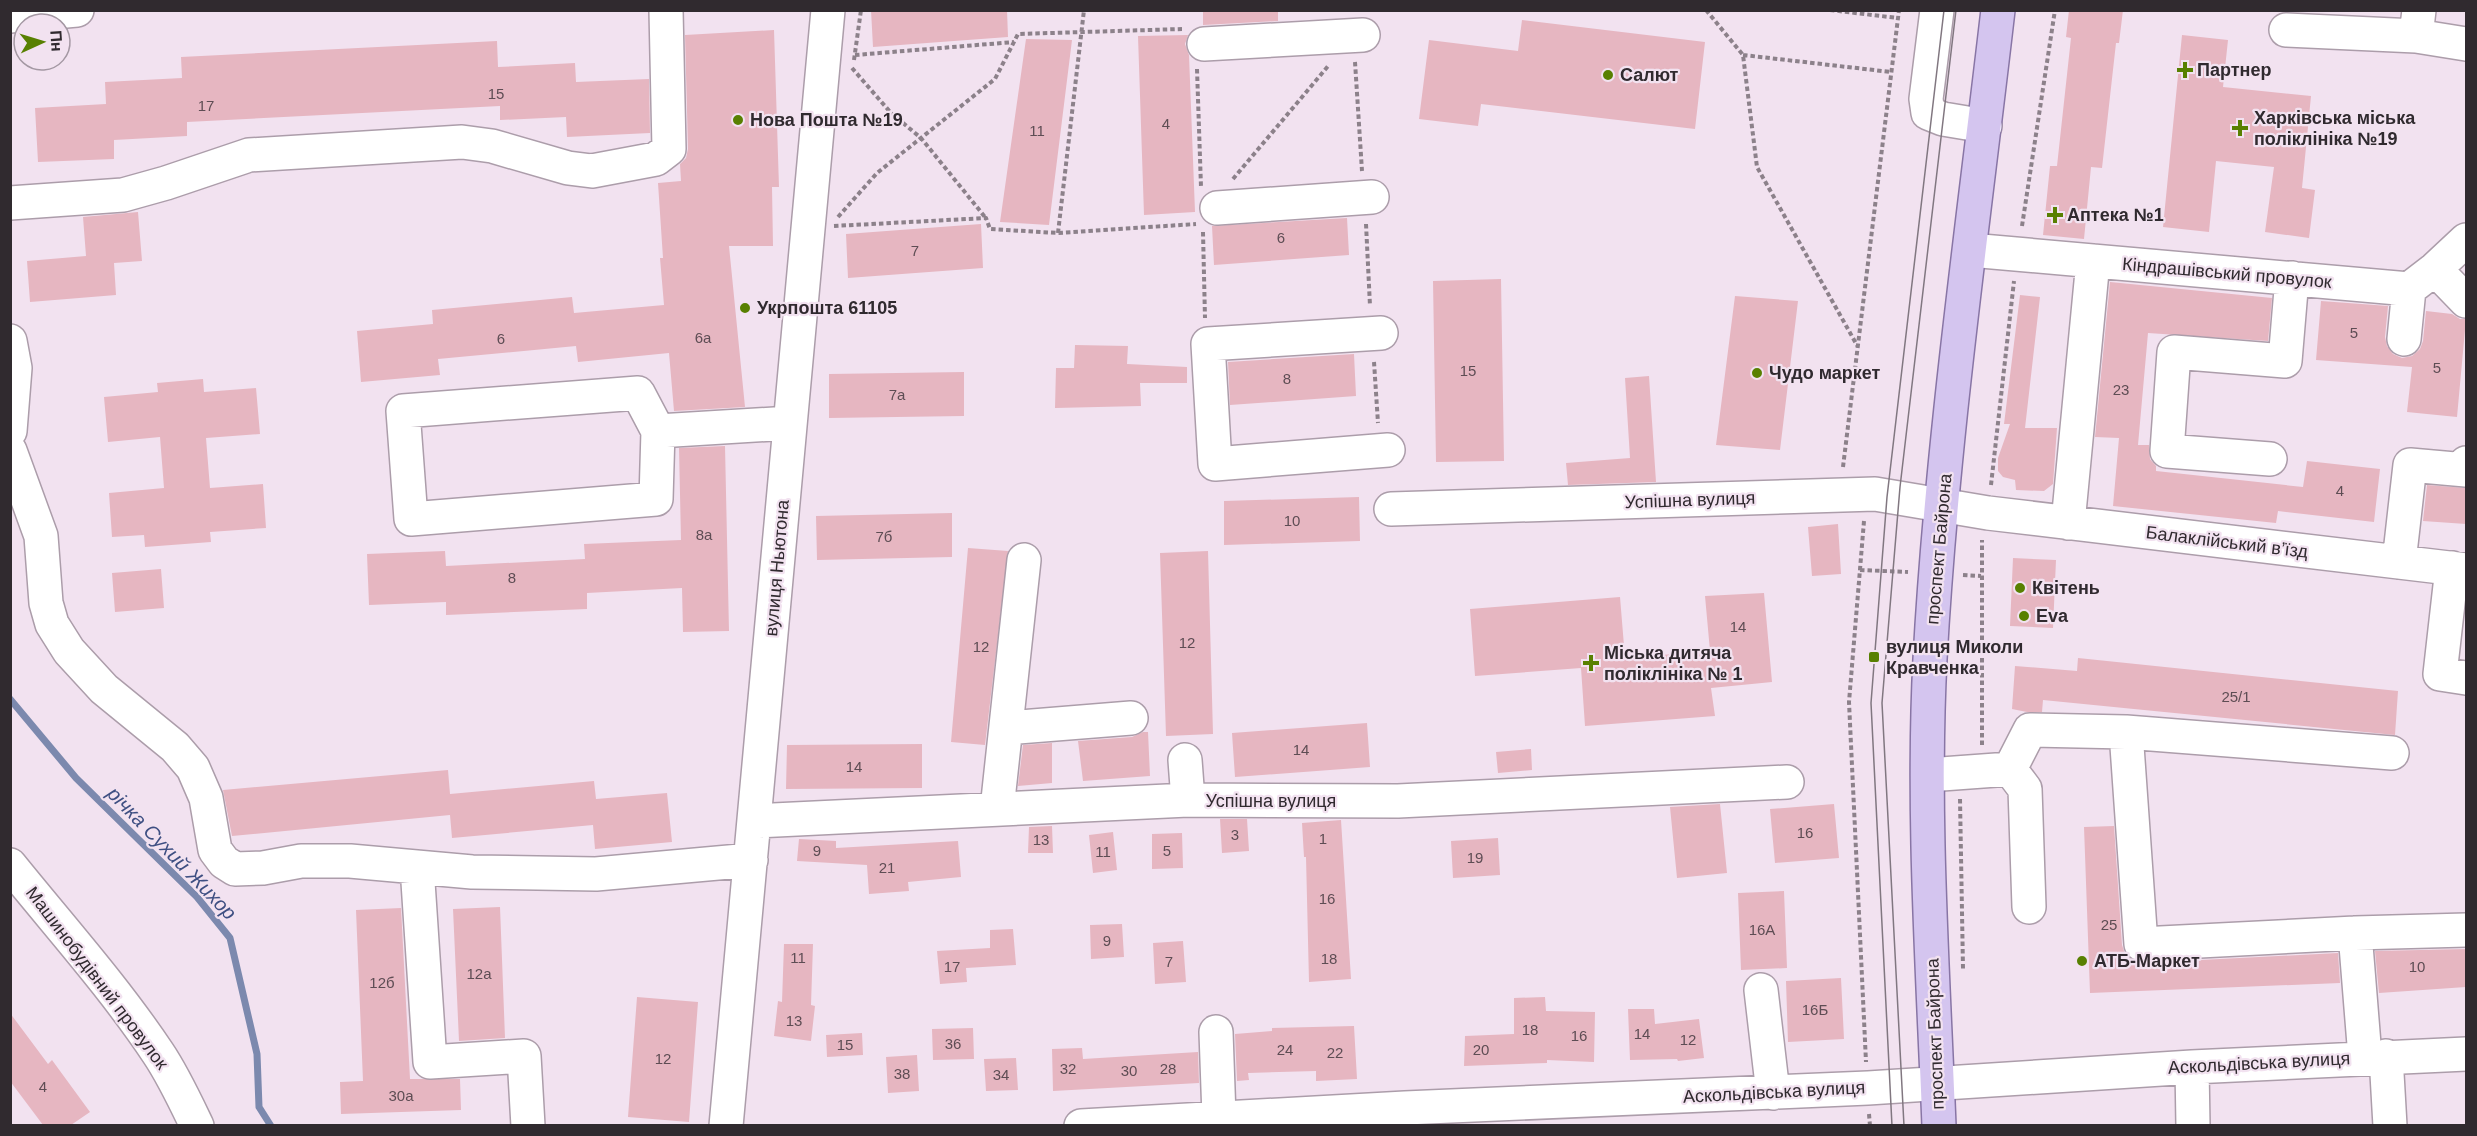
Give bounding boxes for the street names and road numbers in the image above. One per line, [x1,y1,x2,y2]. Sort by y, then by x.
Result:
street label: Кіндрашівський провулок [2121,254,2333,292]
street label: проспект Байрона [1922,472,1956,625]
street label: Успішна вулиця [1624,488,1756,512]
street label: вулиця Ньютона [761,498,793,637]
street label: Балаклійський в’їзд [2145,522,2310,562]
street label: Успішна вулиця [1206,791,1336,811]
street label: Машинобудівний провулок [22,883,172,1073]
street label: проспект Байрона [1922,957,1948,1110]
street label: Аскольдівська вулиця [2167,1048,2351,1078]
street label: Аскольдівська вулиця [1682,1077,1866,1107]

